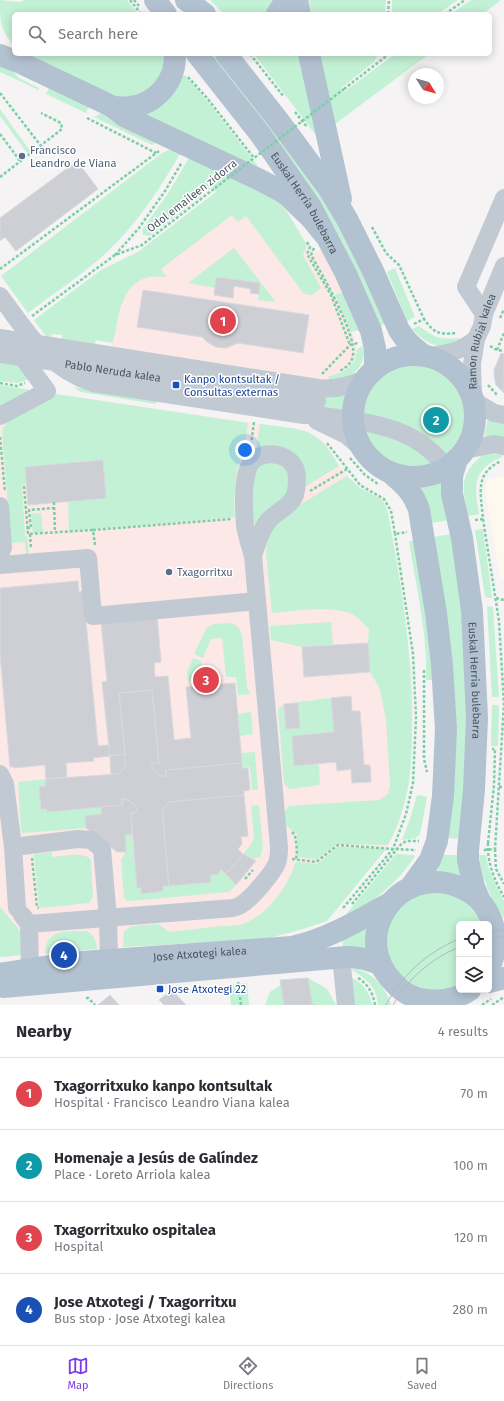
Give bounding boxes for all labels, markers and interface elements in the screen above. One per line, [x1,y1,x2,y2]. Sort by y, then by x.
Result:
search box [12,12,492,56]
icon: search [26,23,48,45]
text: Search here [58,25,138,43]
north arrow [408,68,444,104]
place label: Francisco Leandro de Viana [30,144,116,170]
street label: Euskal Herria bulebarra [268,150,341,256]
marker: Francisco Leandro de Viana [17,151,27,161]
street label: Odol emaileen zidorra [144,157,240,235]
street label: Ramon Rubial kalea [465,292,498,390]
pin: 1 [210,306,236,336]
street label: Pablo Neruda kalea [64,357,162,384]
place label: Kanpo kontsultak / Consultas externas [184,373,280,399]
marker: Kanpo kontsultak / Consultas externas [171,380,181,390]
pin: 2 [423,405,449,435]
your location [235,440,255,460]
place label: Txagorritxu [177,566,233,579]
marker: Txagorritxu [164,567,174,577]
street label: Euskal Herria bulebarra [466,621,484,739]
pin: 3 [193,665,219,695]
map controls [456,921,492,993]
button: locate [456,921,492,957]
pin: 4 [51,940,77,970]
street label: Jose Atxotegi kalea [153,944,247,963]
button: layers [456,957,492,993]
place label: Jose Atxotegi 22 [168,983,246,996]
marker: Jose Atxotegi 22 [155,984,165,994]
text: Nearby [16,1021,71,1042]
text: 4 results [438,1024,488,1039]
text: Txagorritxuko kanpo kontsultak [54,1077,272,1095]
text: 1 [26,1086,32,1101]
text: 70 m [461,1086,488,1101]
text: Hospital · Francisco Leandro Viana kalea [54,1095,290,1110]
text: Homenaje a Jesús de Galíndez [54,1149,258,1167]
text: 2 [26,1158,32,1173]
text: 100 m [453,1158,488,1173]
text: Place · Loreto Arriola kalea [54,1167,210,1182]
text: Txagorritxuko ospitalea [54,1221,216,1239]
text: 3 [26,1230,32,1245]
text: 120 m [454,1230,488,1245]
text: Hospital [54,1239,103,1254]
text: Jose Atxotegi / Txagorritxu [54,1293,237,1311]
text: 4 [25,1302,33,1317]
text: 280 m [453,1302,488,1317]
text: Bus stop · Jose Atxotegi kalea [54,1311,226,1326]
tab: Map [67,1355,89,1392]
tab: Directions [223,1355,273,1392]
tab: Saved [407,1355,437,1392]

